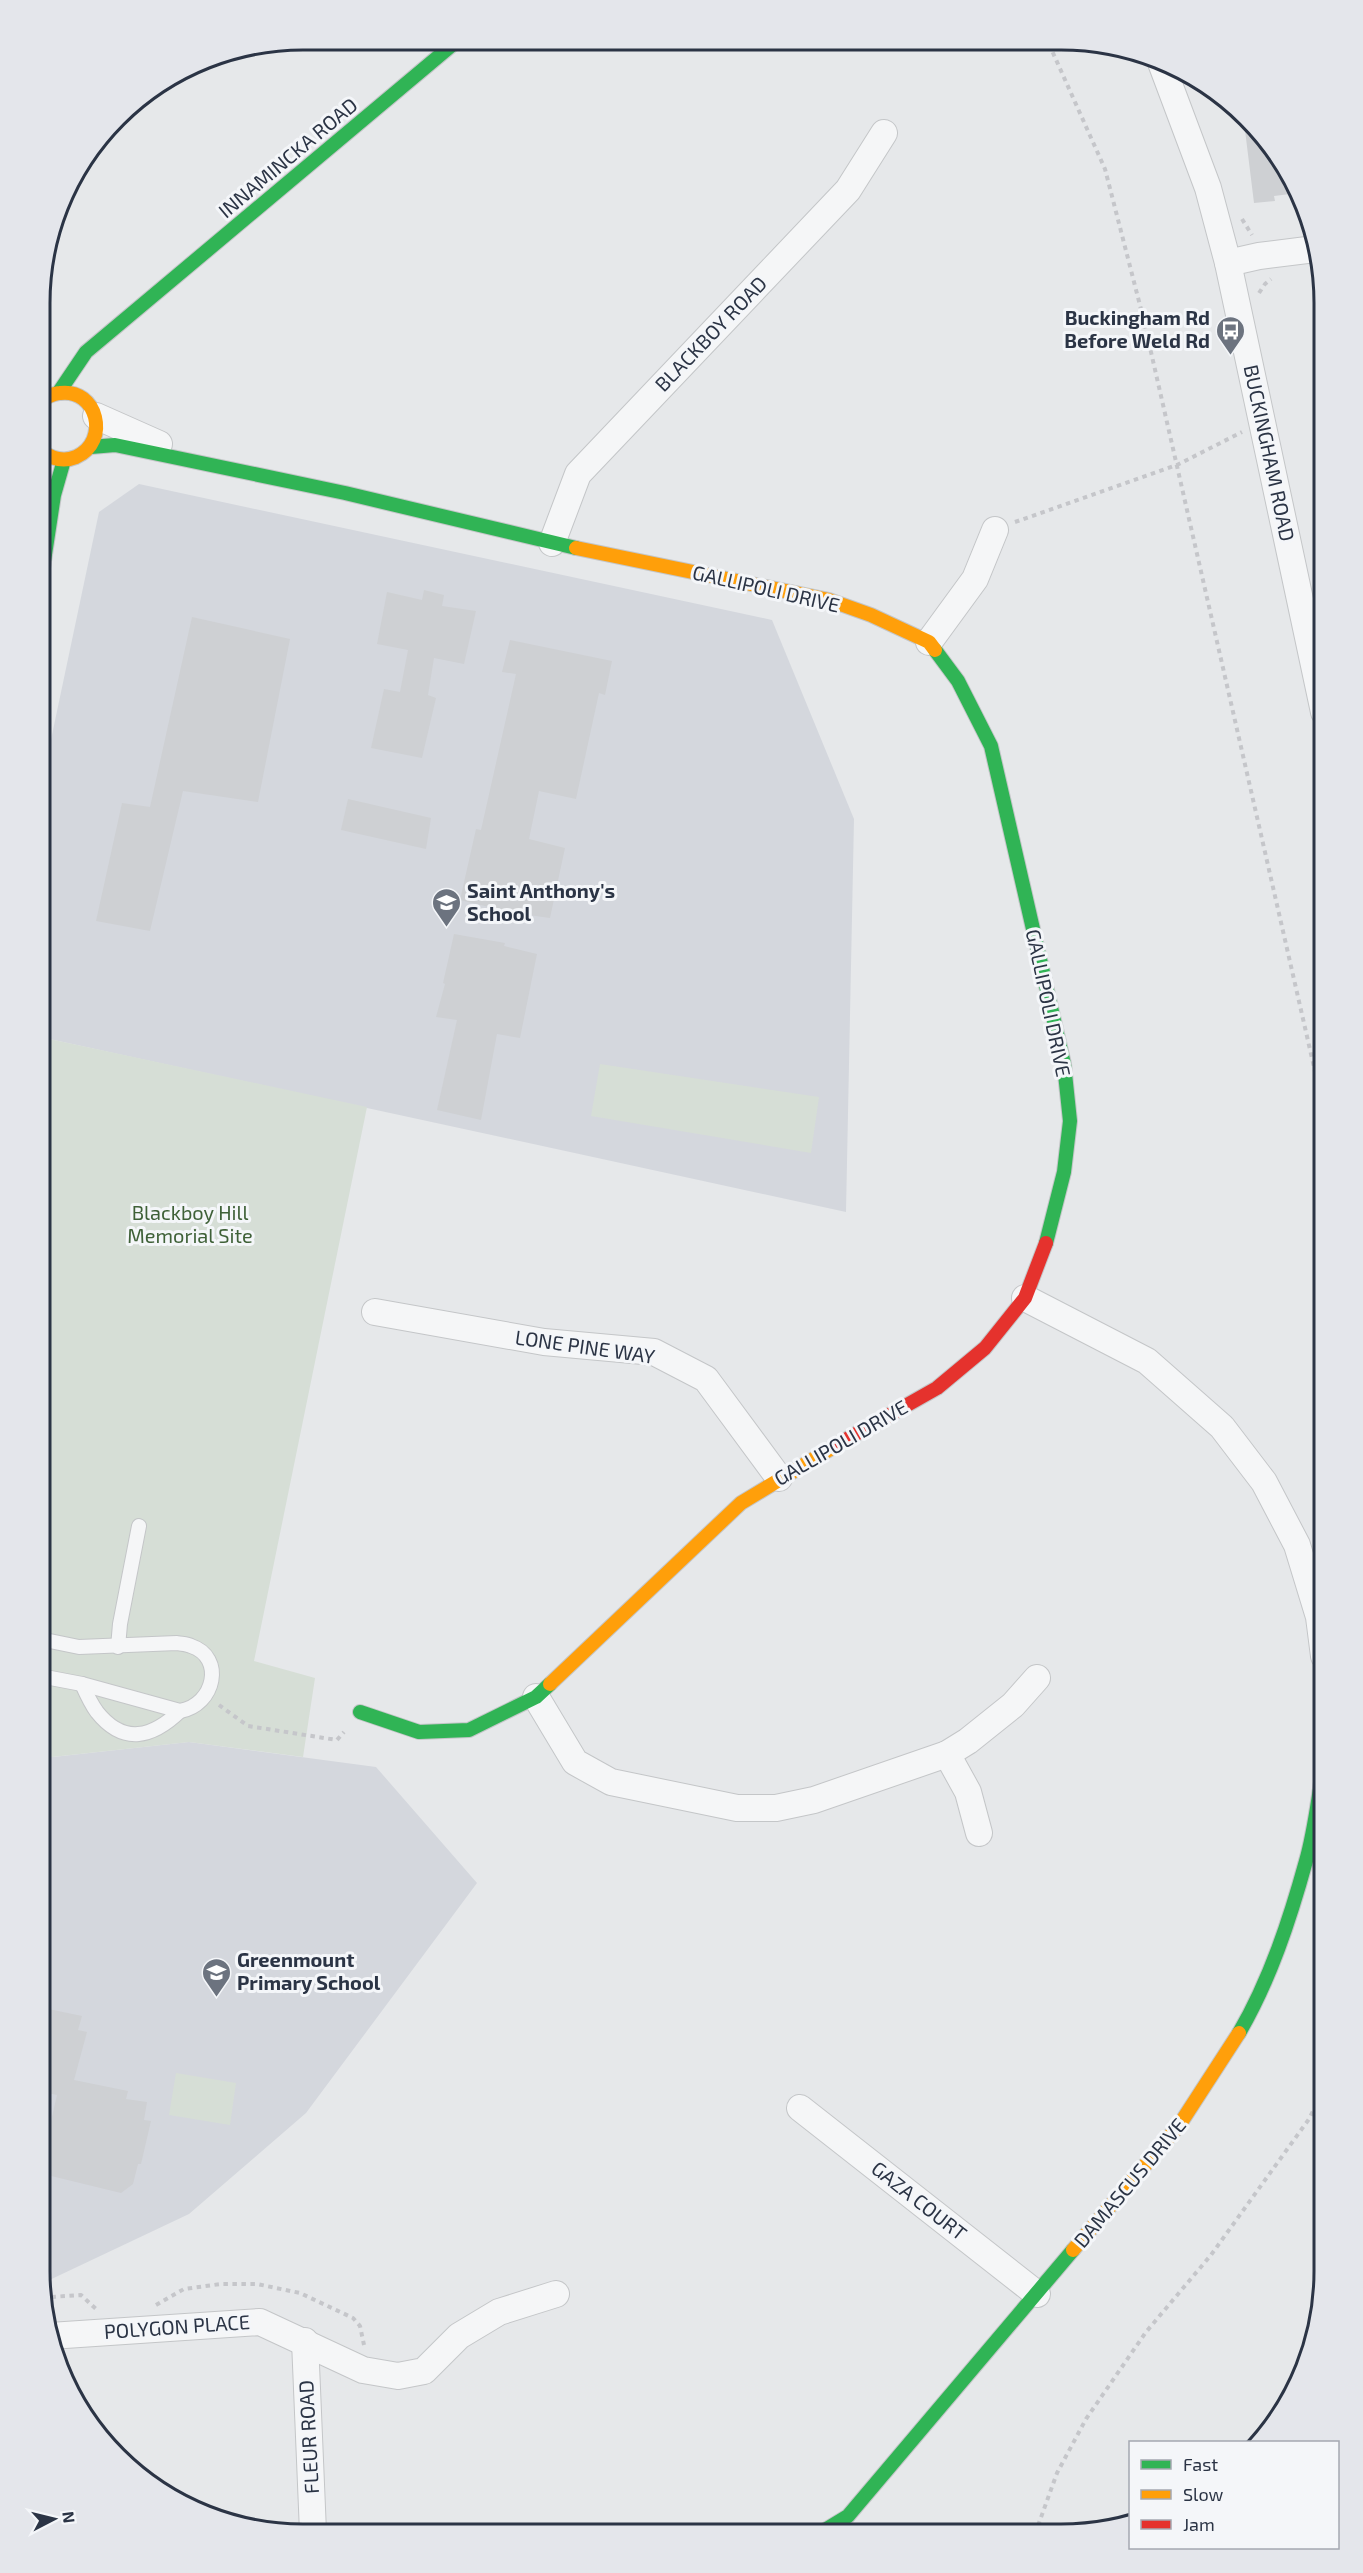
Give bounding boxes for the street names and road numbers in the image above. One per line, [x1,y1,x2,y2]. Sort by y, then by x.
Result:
street label: INNAMINCKA ROAD [213,92,362,222]
street label: BLACKBOY ROAD [649,271,771,396]
street label: BUCKINGHAM ROAD [1240,362,1300,543]
street label: GALLIPOLI DRIVE [690,559,842,617]
street label: GALLIPOLI DRIVE [1022,927,1076,1079]
street label: LONE PINE WAY [514,1324,657,1368]
street label: GALLIPOLI DRIVE [769,1394,912,1490]
street label: DAMASCUS DRIVE [1068,2113,1190,2252]
street label: GAZA COURT [867,2156,972,2245]
street label: POLYGON PLACE [103,2309,251,2343]
street label: FLEUR ROAD [293,2380,323,2494]

